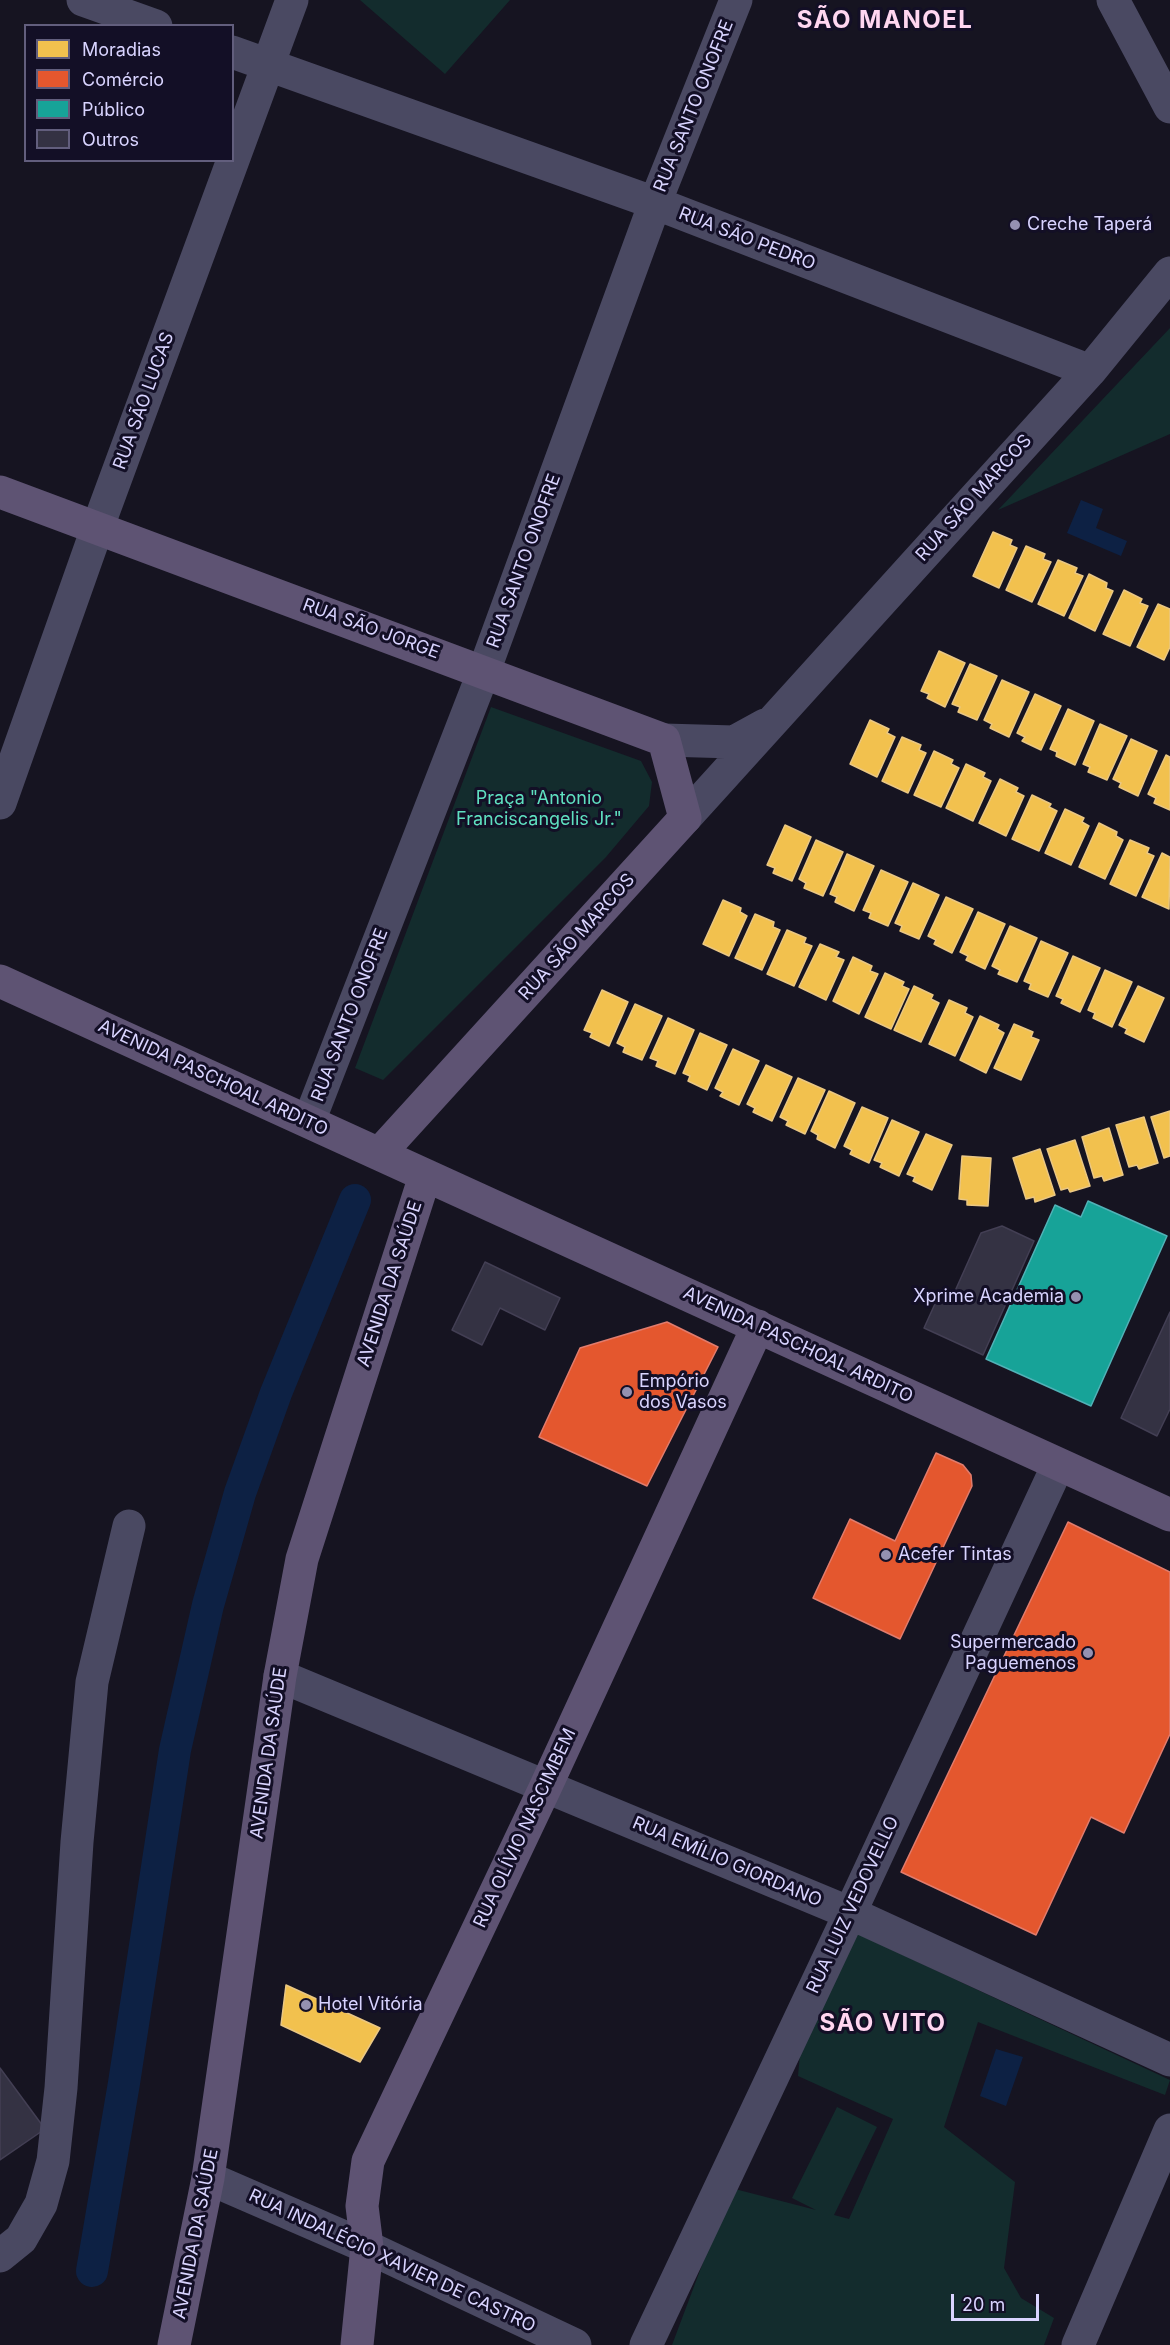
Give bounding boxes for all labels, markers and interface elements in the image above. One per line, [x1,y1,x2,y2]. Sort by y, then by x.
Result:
district label: SÃO MANOEL [797,7,973,35]
street label: RUA SANTO ONOFRE [650,17,738,195]
legend [24,24,234,162]
text: Moradias [82,39,161,60]
text: Comércio [82,69,164,90]
text: Público [82,99,145,120]
text: Outros [82,129,139,150]
street label: RUA SÃO PEDRO [675,203,819,275]
place label: Creche Taperá [1027,214,1152,236]
marker: Creche Taperá [1008,218,1022,232]
street label: RUA SÃO LUCAS [109,329,179,473]
street label: RUA SÃO MARCOS [911,430,1037,566]
street label: RUA SANTO ONOFRE [482,471,566,651]
street label: RUA SÃO JORGE [300,594,442,664]
park label: Praça "Antonio Franciscangelis Jr." [456,788,622,830]
street label: RUA SÃO MARCOS [514,869,640,1005]
street label: RUA SANTO ONOFRE [307,925,393,1105]
street label: AVENIDA PASCHOAL ARDITO [95,1015,331,1141]
street label: AVENIDA DA SAÚDE [353,1198,427,1370]
street label: AVENIDA PASCHOAL ARDITO [680,1282,916,1408]
place label: Xprime Academia [913,1286,1064,1308]
marker: Xprime Academia [1069,1290,1083,1304]
place label: Empório dos Vasos [639,1371,727,1414]
marker: Empório dos Vasos [620,1385,634,1399]
place label: Acefer Tintas [898,1544,1012,1566]
marker: Acefer Tintas [879,1548,893,1562]
place label: Supermercado Paguemenos [950,1632,1076,1674]
marker: Supermercado Paguemenos [1081,1646,1095,1660]
street label: AVENIDA DA SAÚDE [246,1666,292,1840]
street label: RUA OLÍVIO NASCIMBEM [469,1725,581,1931]
street label: RUA EMÍLIO GIORDANO [629,1812,825,1912]
street label: RUA LUIZ VEDOVELLO [802,1813,904,1997]
place label: Hotel Vitória [318,1994,423,2016]
marker: Hotel Vitória [299,1998,313,2012]
district label: SÃO VITO [820,2010,946,2038]
street label: AVENIDA DA SAÚDE [169,2147,223,2321]
street label: RUA INDALÉCIO XAVIER DE CASTRO [245,2185,539,2337]
scale bar [954,2282,1042,2320]
text: 20 m [962,2294,1005,2315]

